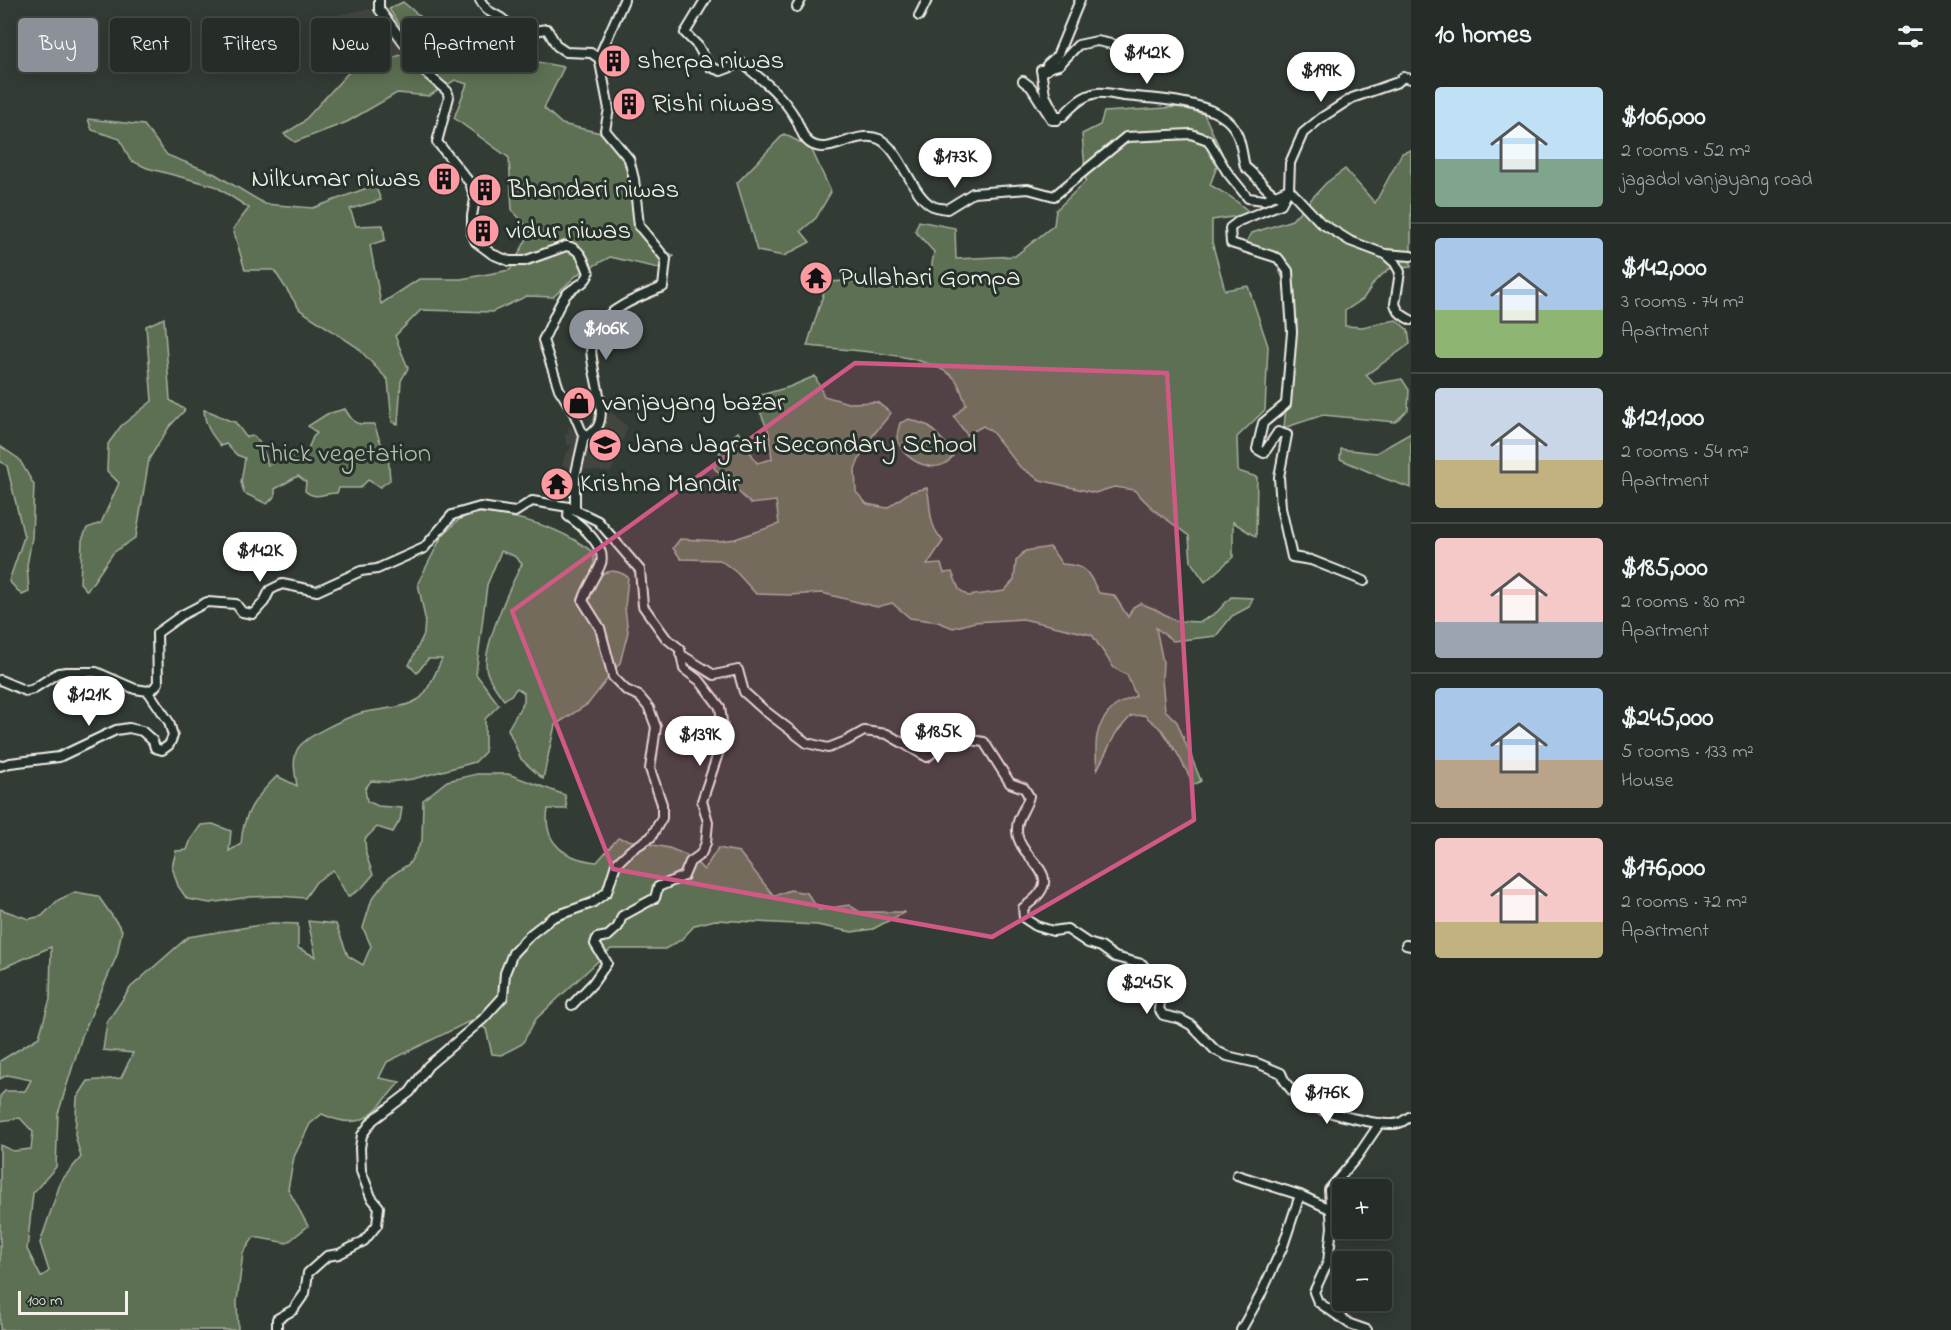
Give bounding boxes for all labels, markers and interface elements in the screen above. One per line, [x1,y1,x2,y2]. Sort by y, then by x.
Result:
text: 10 homes [1435,17,1532,55]
chip: Buy [18,18,98,72]
chip: Rent [110,18,190,72]
chip: Filters [202,18,299,72]
chip: New [311,18,390,72]
chip: Apartment [402,18,537,72]
icon: filters [1894,20,1927,53]
pin: $142K [1105,34,1189,85]
text: $142K [1124,39,1170,68]
place label: sherpa niwas [637,42,784,81]
building icon: sherpa niwas [596,43,632,79]
pin: $199K [1279,52,1363,103]
text: $199K [1301,57,1341,86]
place label: Rishi niwas [652,85,774,124]
building icon: Rishi niwas [611,86,647,122]
text: $106,000 [1621,99,1706,137]
icon: home [1483,111,1555,183]
text: 2 rooms · 52 m² [1621,137,1751,166]
pin: $173K [913,138,997,189]
text: $173K [933,143,977,172]
place label: Nilkumar niwas [251,160,421,199]
building icon: Nilkumar niwas [426,161,462,197]
text: jagadol vanjayang road [1621,166,1813,195]
place label: Bhandari niwas [507,171,679,210]
building icon: Bhandari niwas [467,172,503,208]
place label: vidur niwas [506,212,631,251]
building icon: vidur niwas [465,213,501,249]
text: $142,000 [1621,250,1707,288]
place label: Pullahari Gompa [839,259,1021,298]
temple icon: Pullahari Gompa [798,260,834,296]
icon: home [1483,262,1555,334]
text: 3 rooms · 74 m² [1621,288,1744,317]
pin: $106K [564,310,648,361]
text: $106K [583,315,629,344]
text: Apartment [1621,317,1709,346]
place label: vanjayang bazar [602,384,786,423]
shop icon: vanjayang bazar [561,385,597,421]
text: $121,000 [1621,400,1704,438]
icon: home [1483,412,1555,484]
place label: Jana Jagrati Secondary School [628,426,977,465]
school or university icon: Jana Jagrati Secondary School [587,427,623,463]
park label: Thick vegetation [255,435,431,474]
text: 2 rooms · 54 m² [1621,438,1749,467]
place label: Krishna Mandir [580,465,741,504]
temple icon: Krishna Mandir [539,466,575,502]
text: Apartment [1621,467,1709,496]
pin: $142K [218,532,302,583]
text: $142K [237,537,283,566]
text: $185,000 [1621,550,1708,588]
icon: home [1483,562,1555,634]
text: 2 rooms · 80 m² [1621,588,1746,617]
text: Apartment [1621,617,1709,646]
pin: $121K [47,676,131,727]
text: $121K [67,681,111,710]
text: $245,000 [1621,700,1713,738]
icon: home [1483,712,1555,784]
pin: $185K [896,713,980,764]
pin: $139K [658,716,742,767]
text: $185K [914,718,962,747]
text: $139K [679,721,721,750]
text: 5 rooms · 133 m² [1621,738,1754,767]
text: House [1621,767,1674,796]
text: $176,000 [1621,850,1705,888]
icon: home [1483,862,1555,934]
text: 2 rooms · 72 m² [1621,888,1748,917]
text: Apartment [1621,917,1709,946]
pin: $245K [1105,964,1189,1015]
text: $245K [1121,969,1173,998]
pin: $176K [1285,1074,1369,1125]
text: $176K [1304,1079,1350,1108]
map controls [1332,1179,1392,1311]
button: + [1332,1179,1392,1239]
button: − [1332,1251,1392,1311]
scale bar [18,1288,128,1316]
text: 100 m [27,1289,62,1313]

